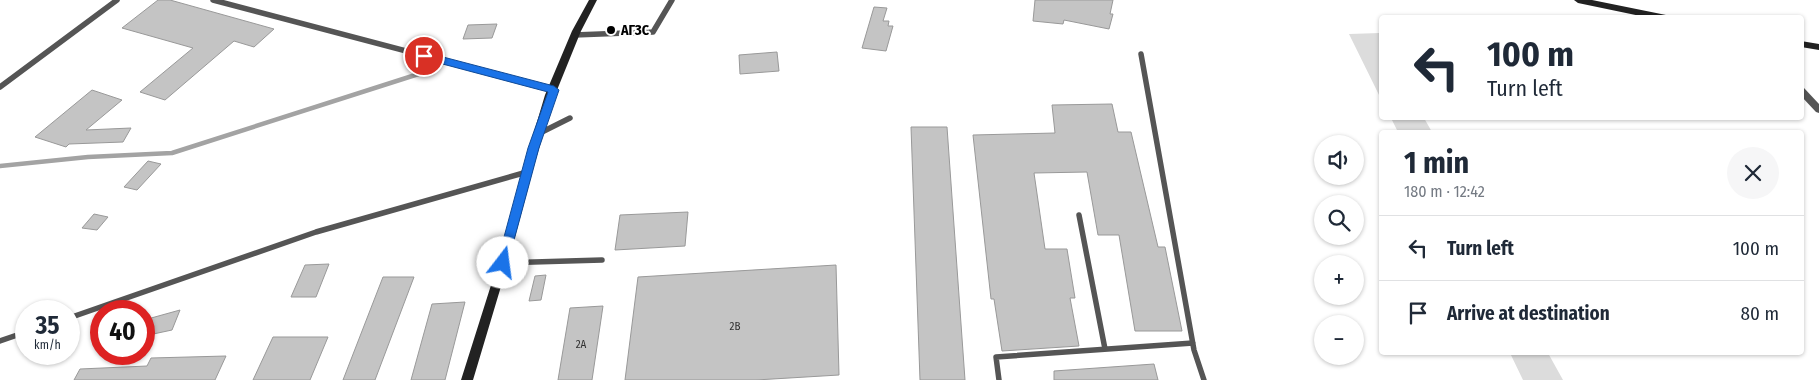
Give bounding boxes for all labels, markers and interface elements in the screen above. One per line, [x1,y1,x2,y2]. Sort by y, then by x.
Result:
place label: АГЗС [620,22,650,39]
marker: АГЗС [605,24,617,36]
text: 100 m [1487,33,1574,75]
pin [403,35,445,77]
icon: left [1404,35,1469,100]
icon: arrive [410,42,438,70]
text: Turn left [1487,75,1563,102]
map controls [1314,135,1364,365]
button: sound [1314,135,1364,185]
text: 1 min [1404,145,1469,181]
button: close [1727,147,1779,199]
text: 180 m · 12:42 [1404,182,1485,201]
button: search [1314,195,1364,245]
icon: left [1404,234,1432,262]
position arrow [476,236,528,288]
text: Turn left [1447,237,1514,260]
text: 100 m [1733,237,1779,260]
button: + [1314,255,1364,305]
icon: arrive [1404,299,1432,327]
speed limit sign: 40 [90,300,155,365]
text: Arrive at destination [1447,302,1610,325]
text: 80 m [1741,302,1779,325]
text: 35 [35,311,60,341]
button: − [1314,315,1364,365]
house number: 2В [730,320,740,333]
text: km/h [34,338,61,352]
house number: 2А [576,338,587,351]

